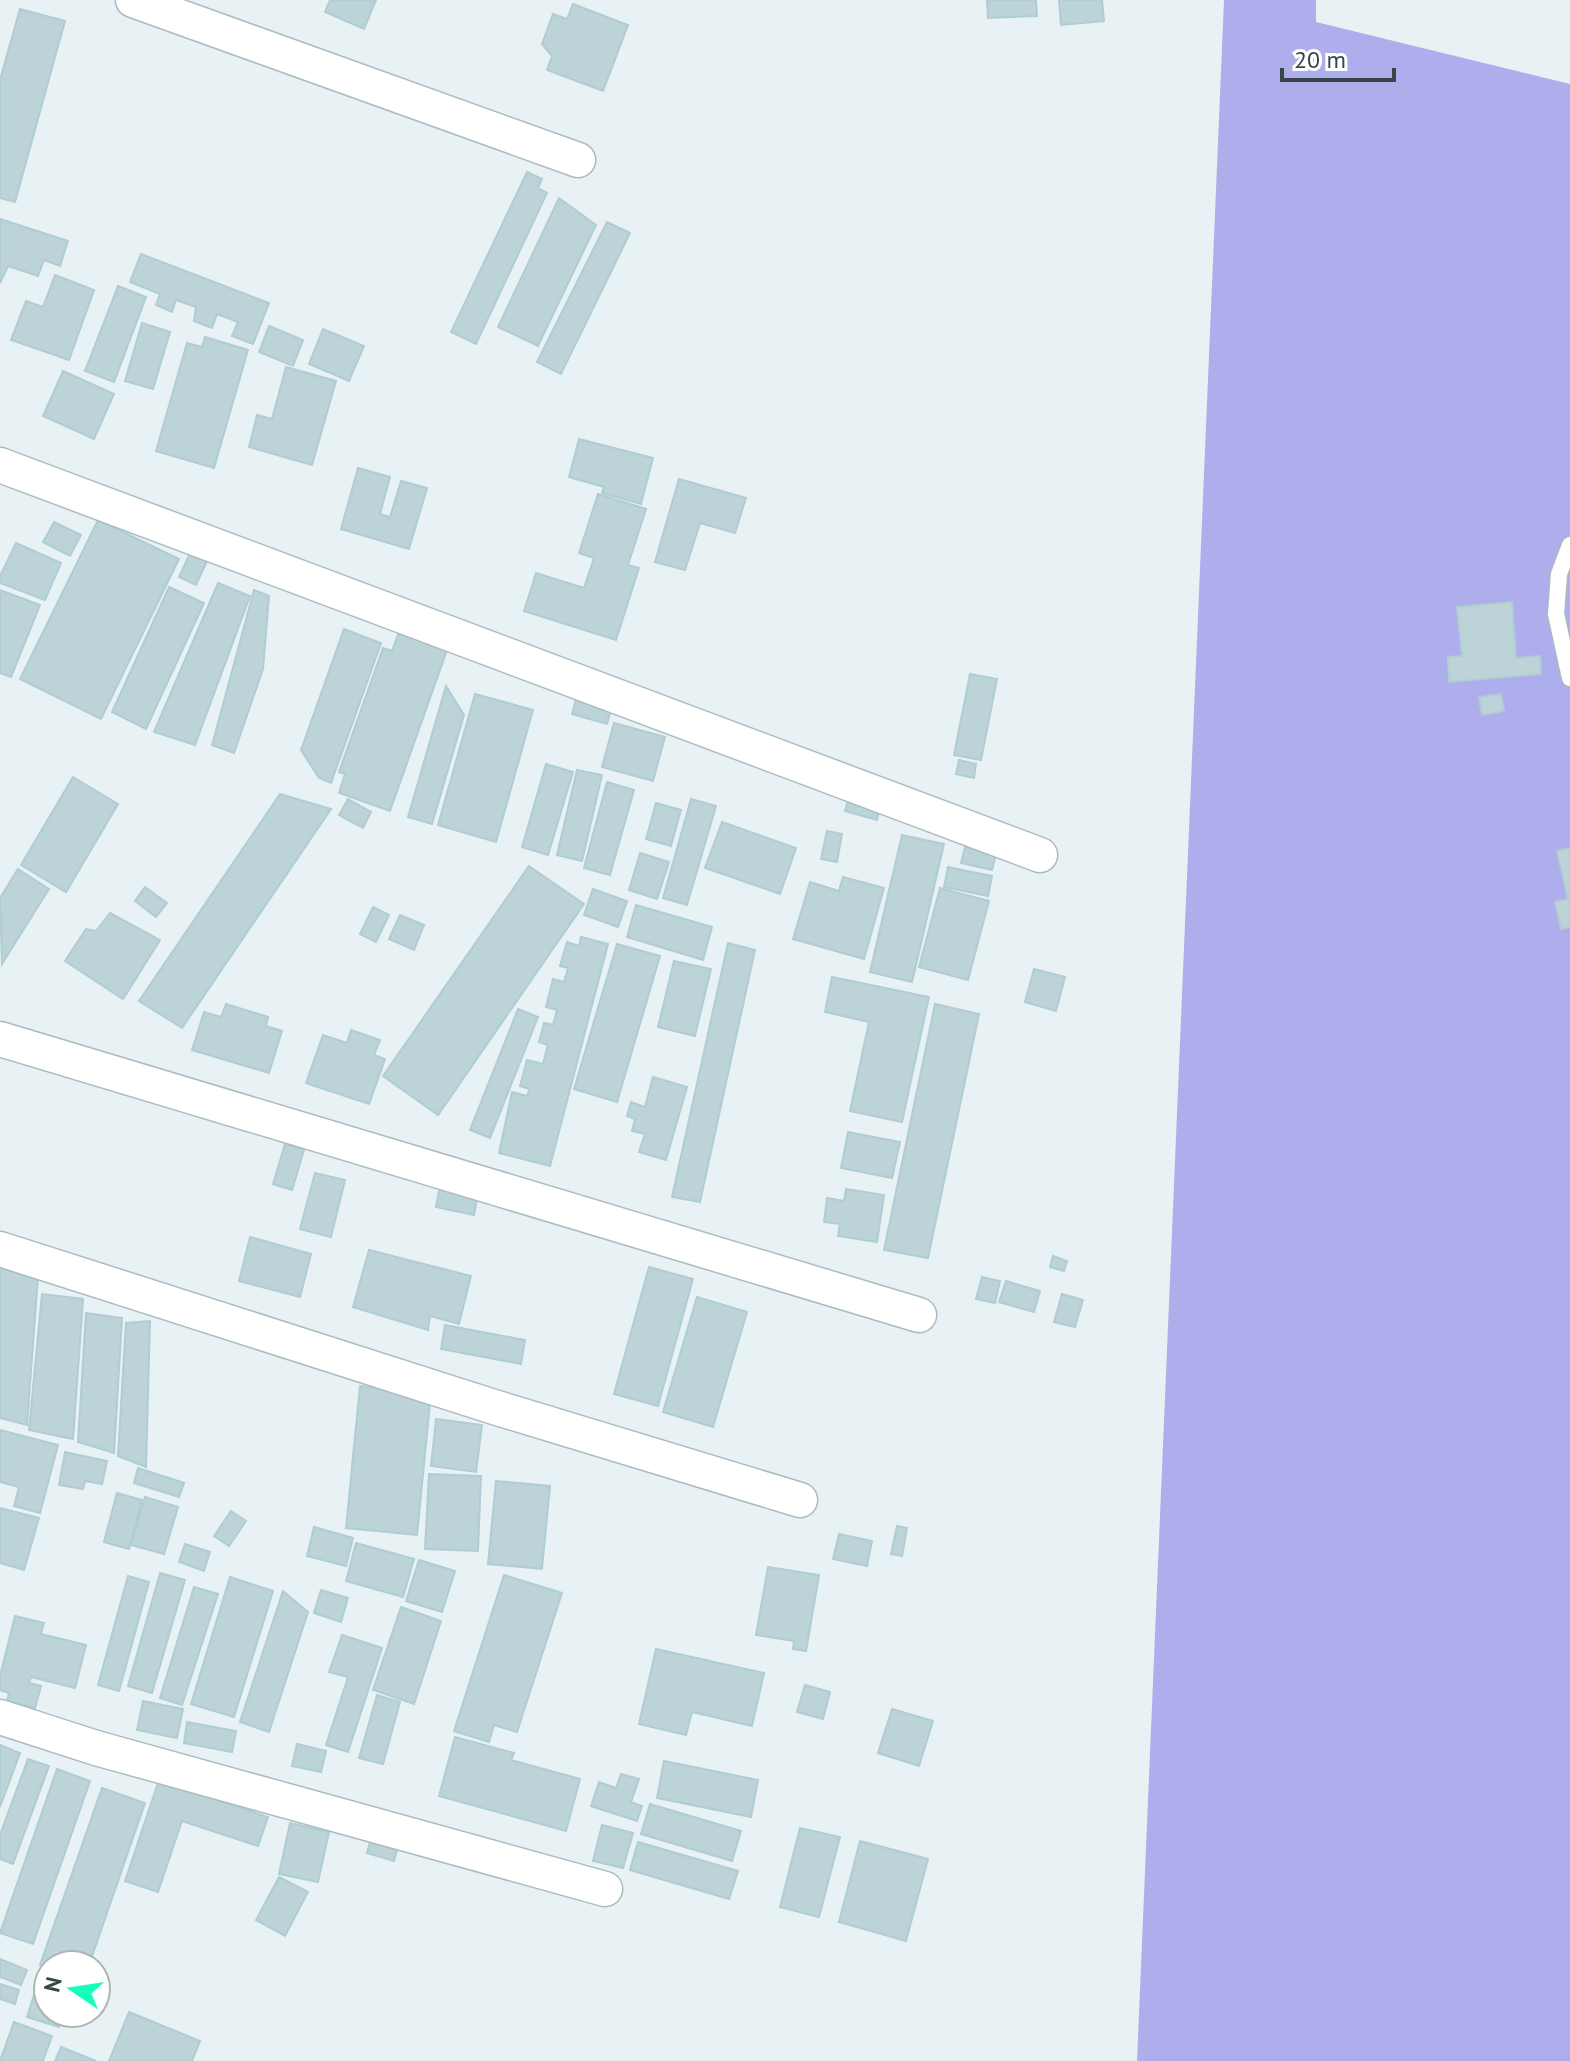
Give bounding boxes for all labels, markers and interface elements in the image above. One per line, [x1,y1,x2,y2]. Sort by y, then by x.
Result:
scale bar [1282,32,1394,82]
text: 20 m [1294,44,1346,75]
north arrow [32,1949,112,2029]
text: N [37,1974,68,1995]

